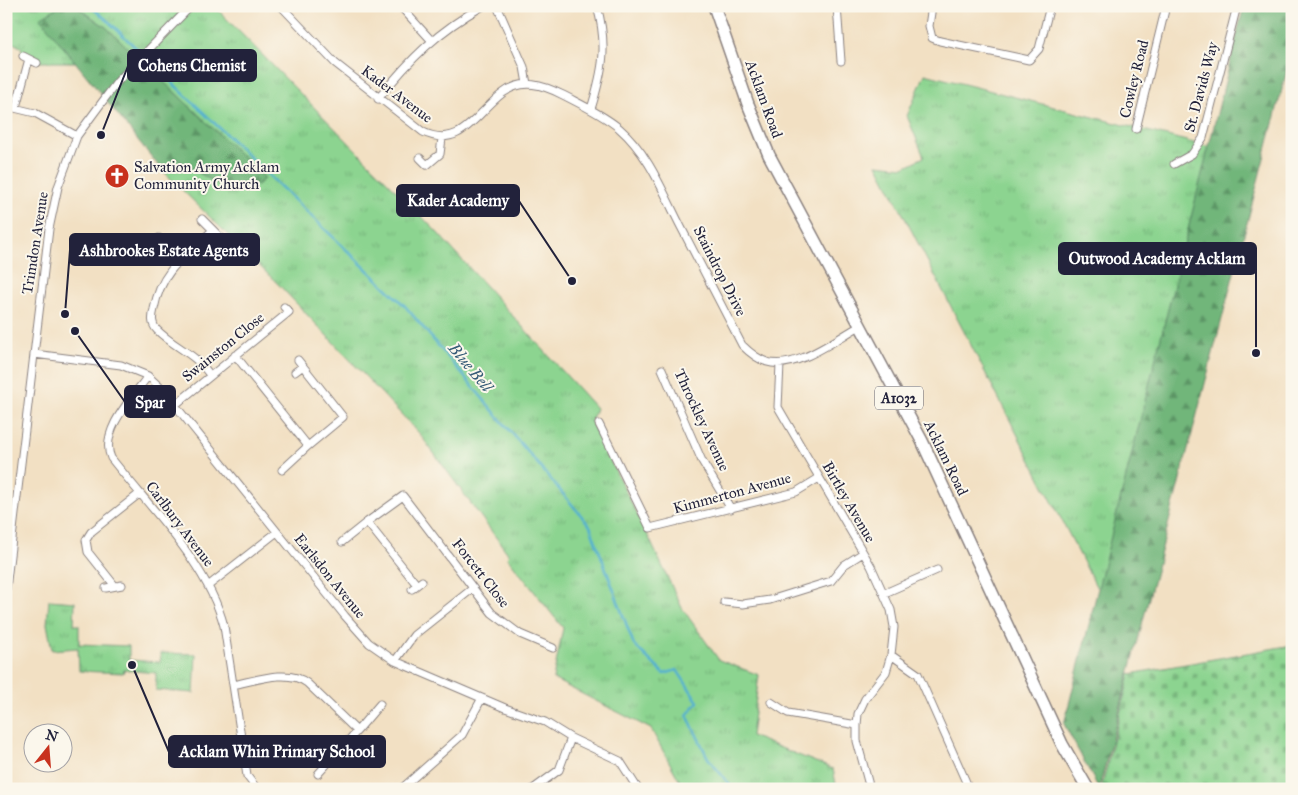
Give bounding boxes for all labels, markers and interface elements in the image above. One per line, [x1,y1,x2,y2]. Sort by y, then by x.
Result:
street label: Cowley Road [1116,38,1153,120]
street label: St. Davids Way [1180,39,1222,134]
callout: Cohens Chemist [128,50,256,81]
text: Cohens Chemist [138,56,246,75]
street label: Acklam Road [741,57,787,141]
street label: Kader Avenue [358,61,436,127]
place label: Salvation Army Acklam Community Church [134,158,280,193]
church icon: Salvation Army Acklam Community Church [104,163,130,189]
callout: Kader Academy [397,185,519,216]
street label: Trimdon Avenue [18,190,52,296]
text: Kader Academy [407,191,510,211]
street label: Staindrop Drive [690,223,750,319]
callout: Ashbrookes Estate Agents [70,234,259,265]
text: Ashbrookes Estate Agents [78,241,249,261]
callout: Outwood Academy Acklam [1059,243,1256,274]
text: Outwood Academy Acklam [1069,249,1246,269]
street label: Swainston Close [178,308,268,386]
water label: Blue Bell [444,338,498,397]
street label: Throckley Avenue [670,366,734,474]
callout: Spar [125,386,175,417]
road number: A1032 [875,386,923,409]
text: Spar [135,393,166,413]
street label: Acklam Road [920,417,972,499]
street label: Birtley Avenue [819,458,879,546]
street label: Kimmerton Avenue [671,469,793,517]
street label: Carlbury Avenue [142,478,218,570]
street label: Earlsdon Avenue [290,530,370,622]
street label: Forcett Close [448,535,514,611]
north arrow [22,722,72,772]
text: N [43,726,60,746]
callout: Acklam Whin Primary School [169,736,385,767]
text: Acklam Whin Primary School [178,742,375,762]

